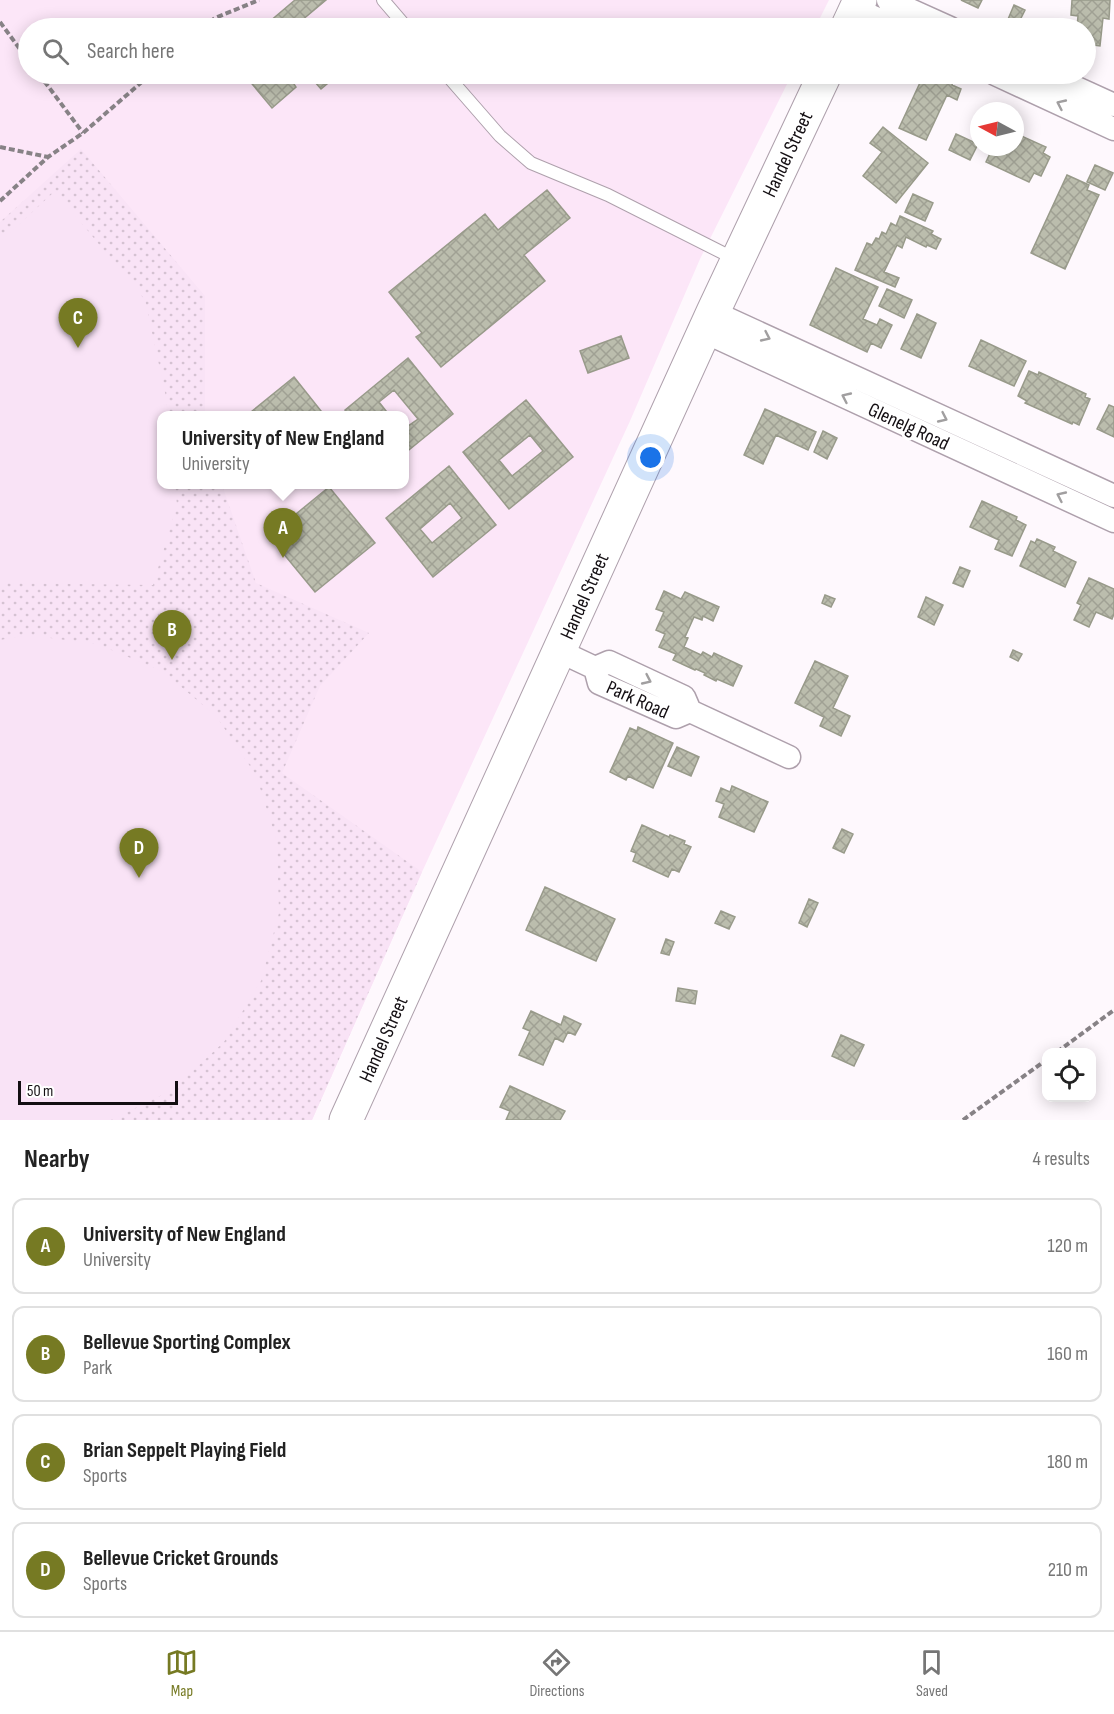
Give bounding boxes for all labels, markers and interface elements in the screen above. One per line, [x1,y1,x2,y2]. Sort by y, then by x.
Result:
search box [18,18,1096,84]
icon: search [39,35,72,68]
text: Search here [87,38,174,65]
one-way arrow [1056,99,1067,111]
north arrow [970,102,1024,156]
street label: Handel Street [758,108,818,201]
pin: C [58,298,98,348]
one-way arrow [760,329,771,341]
one-way arrow [841,392,852,404]
street label: Glenelg Road [864,398,953,456]
popup [157,411,409,489]
one-way arrow [937,411,948,423]
text: University of New England [182,425,384,452]
your location [636,443,665,472]
text: University [182,452,250,476]
one-way arrow [1056,492,1067,504]
pin: A [264,508,302,558]
street label: Handel Street [555,550,615,643]
pin: B [152,610,192,660]
one-way arrow [640,672,651,684]
street label: Park Road [603,676,673,724]
pin: D [120,828,158,878]
street label: Handel Street [354,993,414,1086]
map controls [1042,1048,1096,1102]
button: locate [1042,1048,1096,1102]
scale bar [18,1078,178,1106]
text: 50 m [27,1082,53,1101]
text: Nearby [24,1144,90,1175]
text: 4 results [1033,1147,1090,1171]
text: University of New England [83,1221,286,1248]
text: A [41,1234,50,1258]
text: 120 m [1048,1234,1088,1258]
text: University [83,1248,151,1272]
text: Bellevue Sporting Complex [83,1329,291,1356]
text: B [41,1342,50,1366]
text: 160 m [1047,1342,1088,1366]
text: Park [83,1356,112,1380]
text: Brian Seppelt Playing Field [83,1437,286,1464]
text: C [40,1450,51,1474]
text: 180 m [1047,1450,1088,1474]
text: Sports [83,1464,127,1488]
text: Bellevue Cricket Grounds [83,1545,279,1572]
text: D [40,1558,51,1582]
text: 210 m [1048,1558,1088,1582]
text: Sports [83,1572,127,1596]
tab: Map [165,1646,198,1701]
tab: Directions [529,1646,584,1701]
tab: Saved [915,1646,948,1701]

